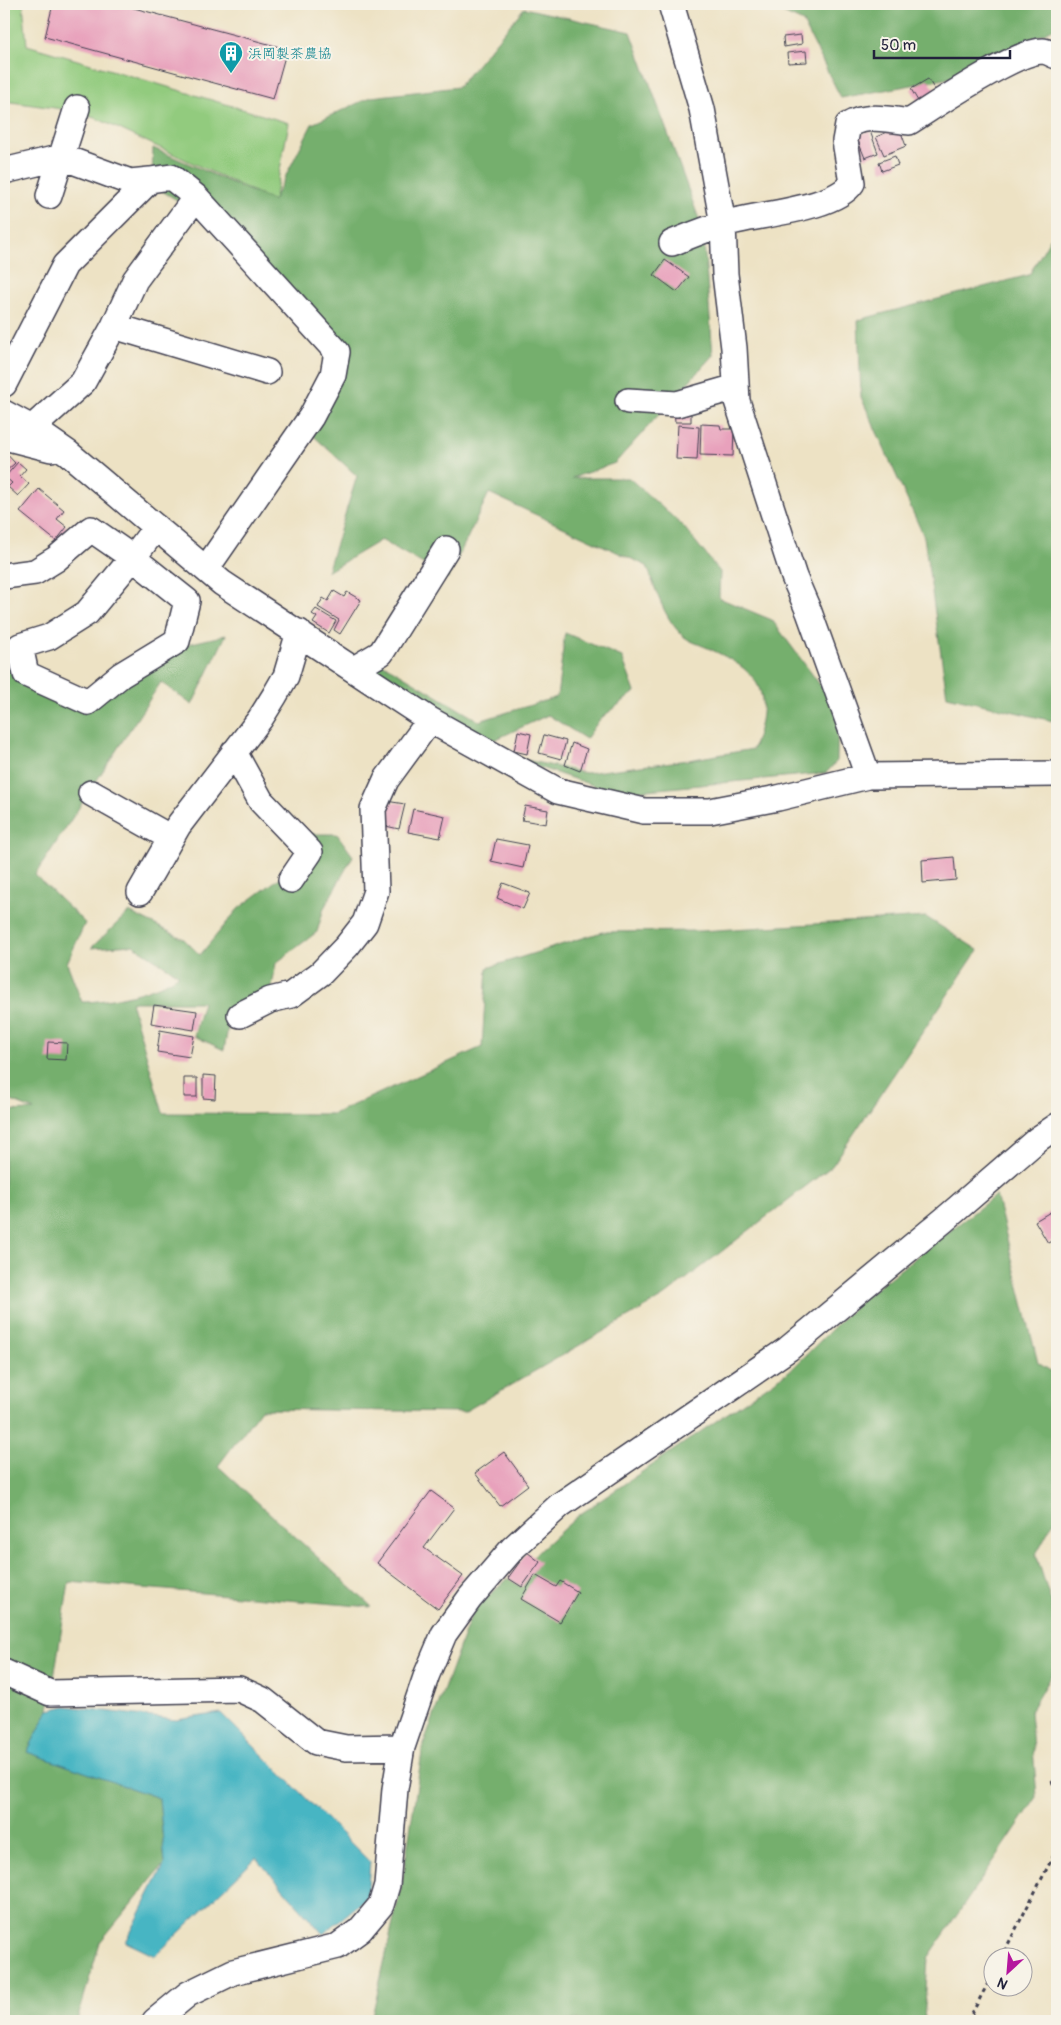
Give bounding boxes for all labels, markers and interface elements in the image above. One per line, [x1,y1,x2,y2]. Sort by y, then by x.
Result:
scale bar [874,28,1010,60]
text: 50 m [881,36,916,55]
building icon: 浜岡製茶農協 [218,40,244,74]
place label: 浜岡製茶農協 [248,45,332,62]
north arrow [984,1948,1034,1998]
text: N [995,1974,1011,1993]

